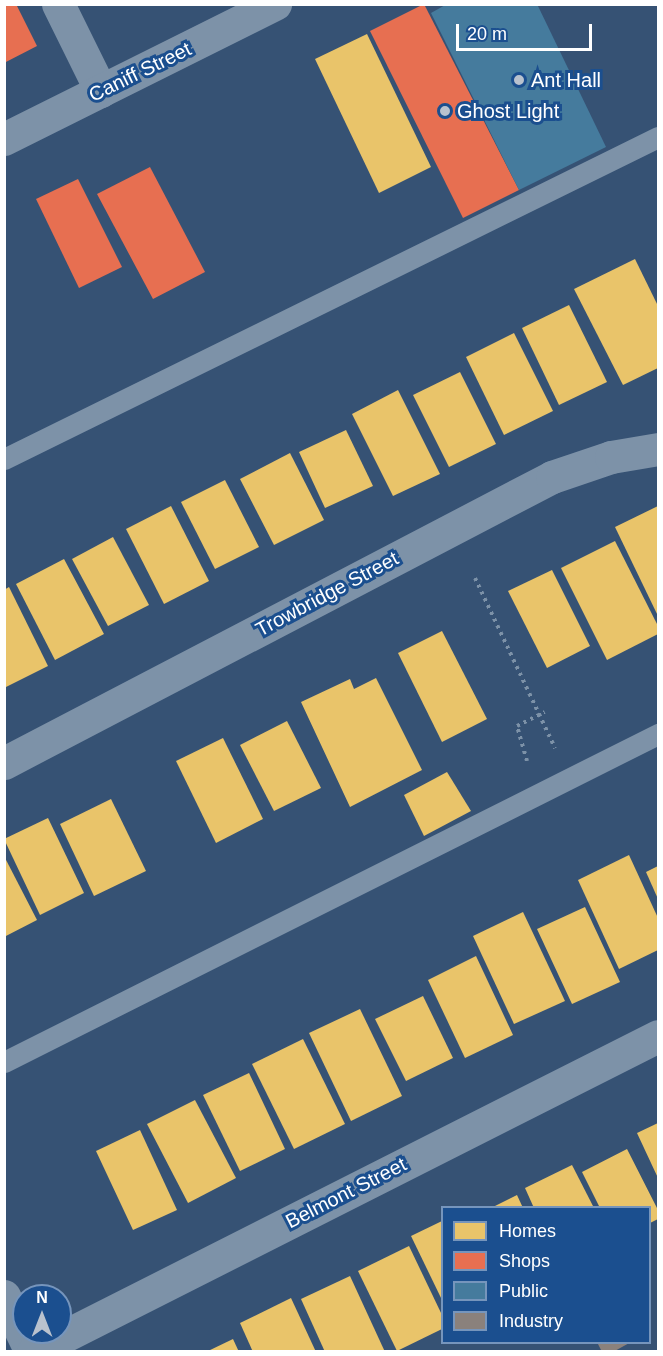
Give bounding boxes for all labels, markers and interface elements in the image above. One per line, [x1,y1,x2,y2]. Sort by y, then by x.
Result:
scale bar [459,12,596,50]
text: 20 m [467,24,507,44]
street label: Caniff Street [85,37,195,107]
place label: Ant Hall [531,68,601,92]
marker: Ant Hall [512,73,526,87]
place label: Ghost Light [457,99,559,123]
marker: Ghost Light [438,104,452,118]
street label: Trowbridge Street [252,546,402,642]
street label: Belmont Street [282,1152,410,1234]
legend [441,1206,651,1344]
text: Homes [499,1221,556,1241]
text: Shops [499,1251,550,1271]
text: Public [499,1281,548,1301]
north arrow [12,1284,72,1344]
text: N [36,1289,48,1306]
text: Industry [499,1311,563,1331]

